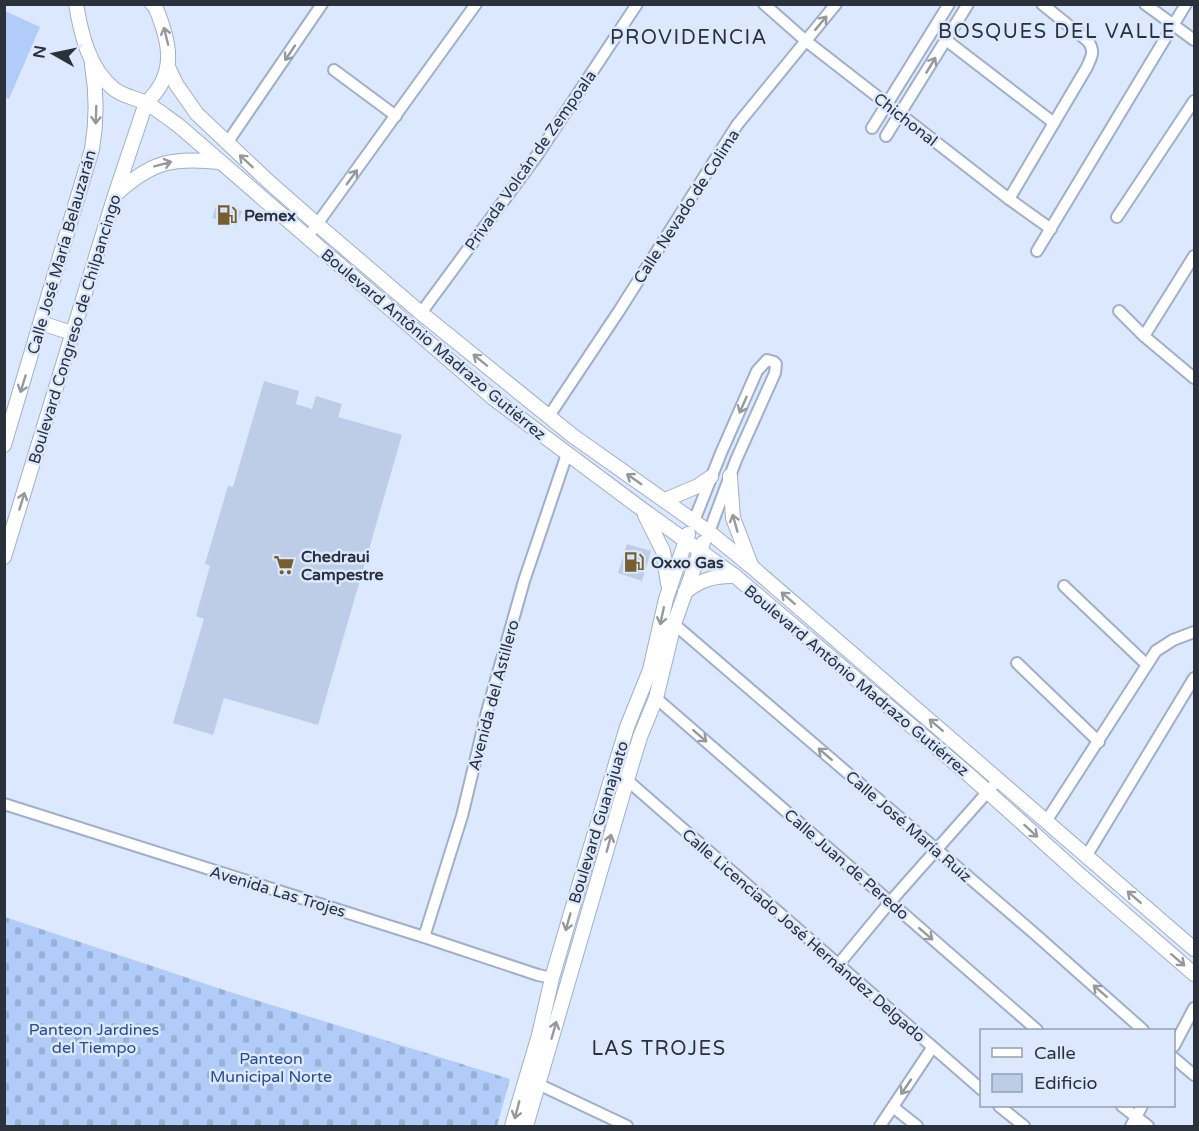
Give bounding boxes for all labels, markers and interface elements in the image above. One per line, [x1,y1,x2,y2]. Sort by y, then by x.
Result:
one-way arrow [814,16,828,31]
district label: BOSQUES DEL VALLE [938,20,1176,44]
north arrow [24,24,84,84]
district label: PROVIDENCIA [610,26,768,50]
one-way arrow [159,27,171,46]
text: N [29,44,51,60]
one-way arrow [284,44,296,61]
one-way arrow [925,57,937,74]
street label: Privada Volcán de Zempoala [461,66,601,255]
street label: Chichonal [869,89,941,151]
one-way arrow [91,105,102,125]
street label: Calle Nevado de Colima [629,126,744,287]
street label: Calle José María Belauzarán [23,148,101,357]
one-way arrow [239,154,254,168]
one-way arrow [153,158,172,169]
one-way arrow [346,170,358,186]
street label: Boulevard Congreso de Chilpancingo [24,192,126,467]
fuel station icon: Pemex [215,203,239,227]
place label: Pemex [244,206,296,226]
street label: Boulevard Antônio Madrazo Gutiérrez [317,245,550,445]
one-way arrow [472,354,488,367]
one-way arrow [17,374,28,393]
one-way arrow [736,395,748,413]
one-way arrow [627,473,643,485]
one-way arrow [17,492,28,511]
one-way arrow [729,514,740,533]
place label: Chedraui Campestre [301,547,384,585]
fuel station icon: Oxxo Gas [622,550,646,574]
supermarket icon: Chedraui Campestre [272,553,296,577]
place label: Oxxo Gas [651,553,724,573]
street label: Boulevard Antônio Madrazo Gutiérrez [740,581,973,781]
one-way arrow [781,591,796,605]
one-way arrow [656,605,667,625]
street label: Avenida del Astillero [464,618,524,773]
one-way arrow [929,718,944,732]
one-way arrow [693,729,708,743]
street label: Boulevard Guanajuato [565,739,633,906]
one-way arrow [817,747,833,760]
street label: Calle José María Ruiz [841,767,975,887]
street label: Calle Juan de Peredo [780,805,913,924]
one-way arrow [1023,824,1038,838]
street label: Calle Licenciado José Hernández Delgado [678,825,929,1047]
one-way arrow [604,834,616,853]
street label: Avenida Las Trojes [207,862,348,922]
one-way arrow [1127,890,1142,904]
one-way arrow [562,912,573,931]
one-way arrow [918,927,933,941]
one-way arrow [1170,953,1186,966]
one-way arrow [1092,984,1107,998]
park label: Panteon Jardines del Tiempo [29,1020,159,1058]
one-way arrow [549,1021,560,1040]
legend [980,1029,1175,1107]
district label: LAS TROJES [591,1037,727,1061]
text: Calle [1034,1042,1076,1064]
park label: Panteon Municipal Norte [210,1049,332,1087]
text: Edificio [1034,1072,1098,1094]
one-way arrow [899,1078,911,1095]
one-way arrow [511,1100,522,1119]

